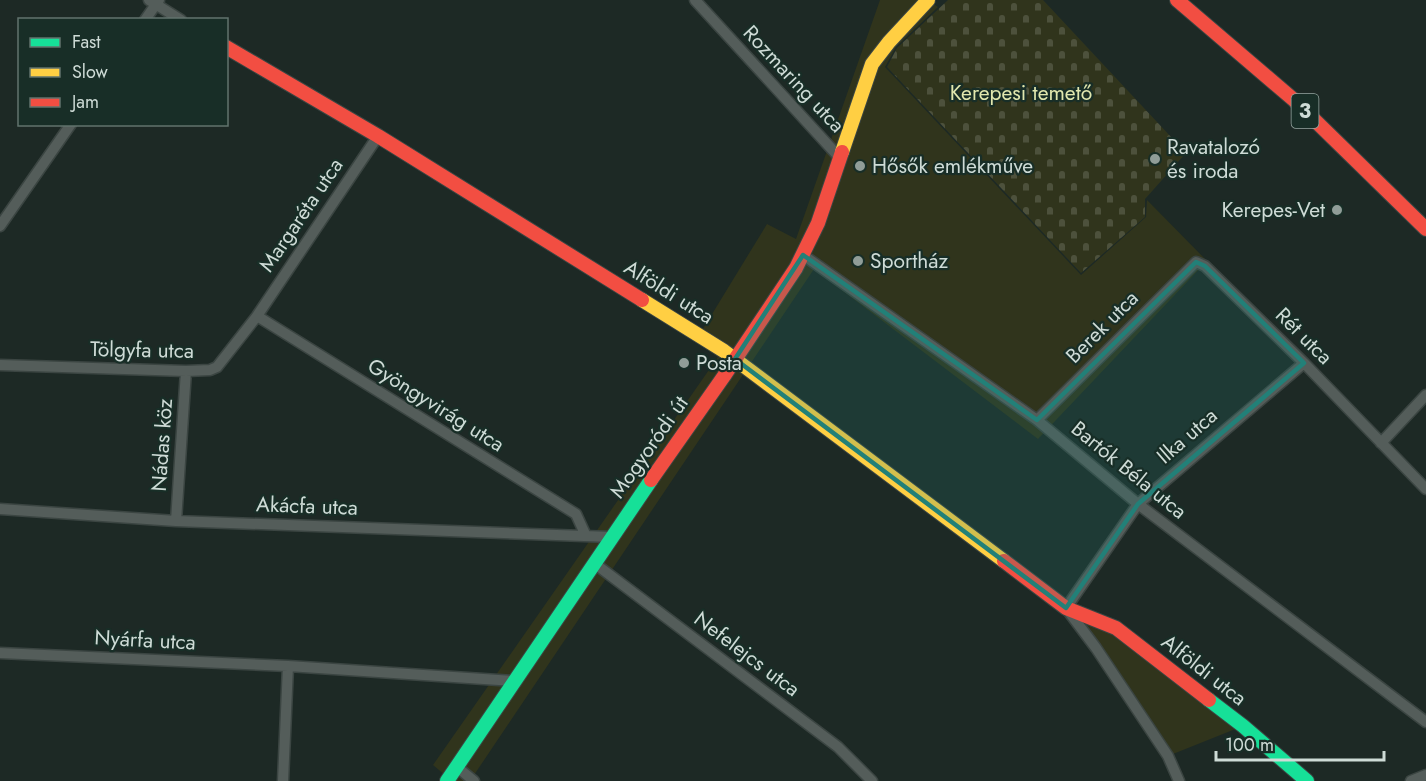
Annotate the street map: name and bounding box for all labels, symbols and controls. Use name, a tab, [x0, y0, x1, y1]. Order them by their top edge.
legend	[18, 18, 228, 126]
street label: Rozmaring utca	[736, 19, 852, 139]
text: Fast	[72, 29, 101, 55]
text: Slow	[72, 59, 109, 85]
park label: Kerepesi temető	[950, 78, 1092, 108]
text: Jam	[70, 89, 99, 115]
road number: 3	[1292, 94, 1318, 128]
place label: Ravatalozó és iroda	[1167, 132, 1260, 186]
place label: Hősők emlékműve	[872, 151, 1033, 181]
street label: Margaréta utca	[252, 152, 350, 278]
marker: Ravatalozó és iroda	[1148, 152, 1162, 166]
marker: Hősők emlékműve	[853, 159, 867, 173]
place label: Kerepes-Vet	[1222, 195, 1325, 225]
marker: Kerepes-Vet	[1330, 203, 1344, 217]
place label: Sportház	[870, 246, 948, 276]
street label: Alföldi utca	[618, 253, 720, 331]
marker: Sportház	[851, 254, 865, 268]
street label: Berek utca	[1059, 284, 1145, 370]
street label: Rét utca	[1269, 301, 1339, 371]
street label: Tölgyfa utca	[90, 334, 194, 366]
place label: Posta	[696, 348, 742, 378]
street label: Gyöngyvirág utca	[362, 351, 510, 459]
marker: Posta	[677, 356, 691, 370]
street label: Mogyoródi út	[603, 390, 695, 504]
street label: Nádas köz	[144, 397, 180, 492]
street label: Ilka utca	[1150, 401, 1224, 471]
street label: Bartók Béla utca	[1065, 414, 1193, 526]
street label: Akácfa utca	[256, 489, 358, 523]
street label: Nefelejcs utca	[688, 604, 806, 704]
street label: Nyárfa utca	[94, 622, 196, 658]
street label: Alföldi utca	[1155, 627, 1253, 713]
scale bar	[1216, 724, 1384, 762]
text: 100 m	[1225, 732, 1274, 758]

